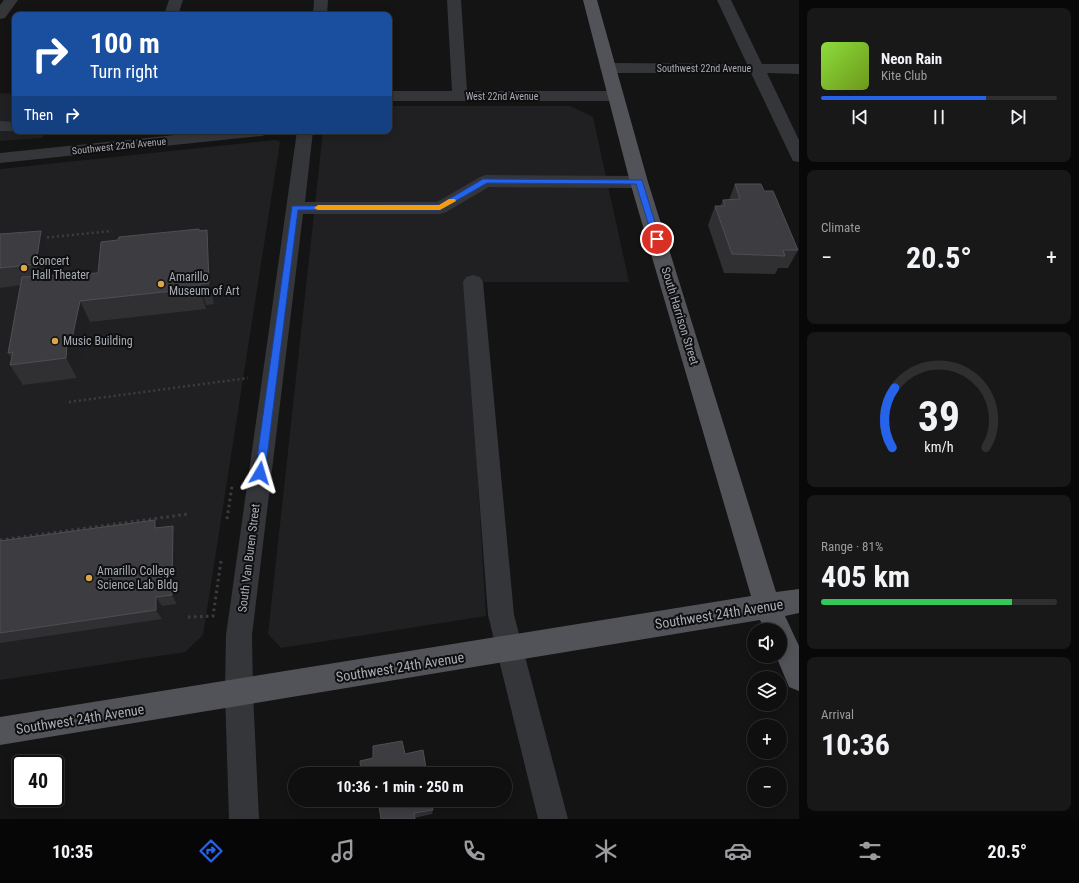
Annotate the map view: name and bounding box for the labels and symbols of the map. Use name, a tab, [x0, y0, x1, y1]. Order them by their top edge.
street label: Southwest 22nd Avenue	[657, 63, 752, 74]
street label: West 22nd Avenue	[466, 91, 539, 102]
street label: Southwest 22nd Avenue	[71, 136, 167, 156]
pin	[640, 222, 674, 256]
place label: Concert Hall Theater	[32, 254, 90, 282]
marker: Concert Hall Theater	[19, 263, 29, 273]
street label: South Harrison Street	[658, 265, 702, 367]
place label: Amarillo Museum of Art	[169, 270, 240, 298]
marker: Amarillo Museum of Art	[156, 279, 166, 289]
place label: Music Building	[63, 334, 133, 348]
marker: Music Building	[50, 336, 60, 346]
position arrow	[239, 452, 281, 494]
street label: South Van Buren Street	[235, 503, 263, 613]
place label: Amarillo College Science Lab Bldg	[97, 564, 178, 592]
marker: Amarillo College Science Lab Bldg	[84, 573, 94, 583]
street label: Southwest 24th Avenue	[654, 596, 785, 632]
street label: Southwest 24th Avenue	[335, 649, 466, 685]
street label: Southwest 24th Avenue	[15, 701, 146, 737]
speed limit sign: 40	[12, 755, 64, 807]

